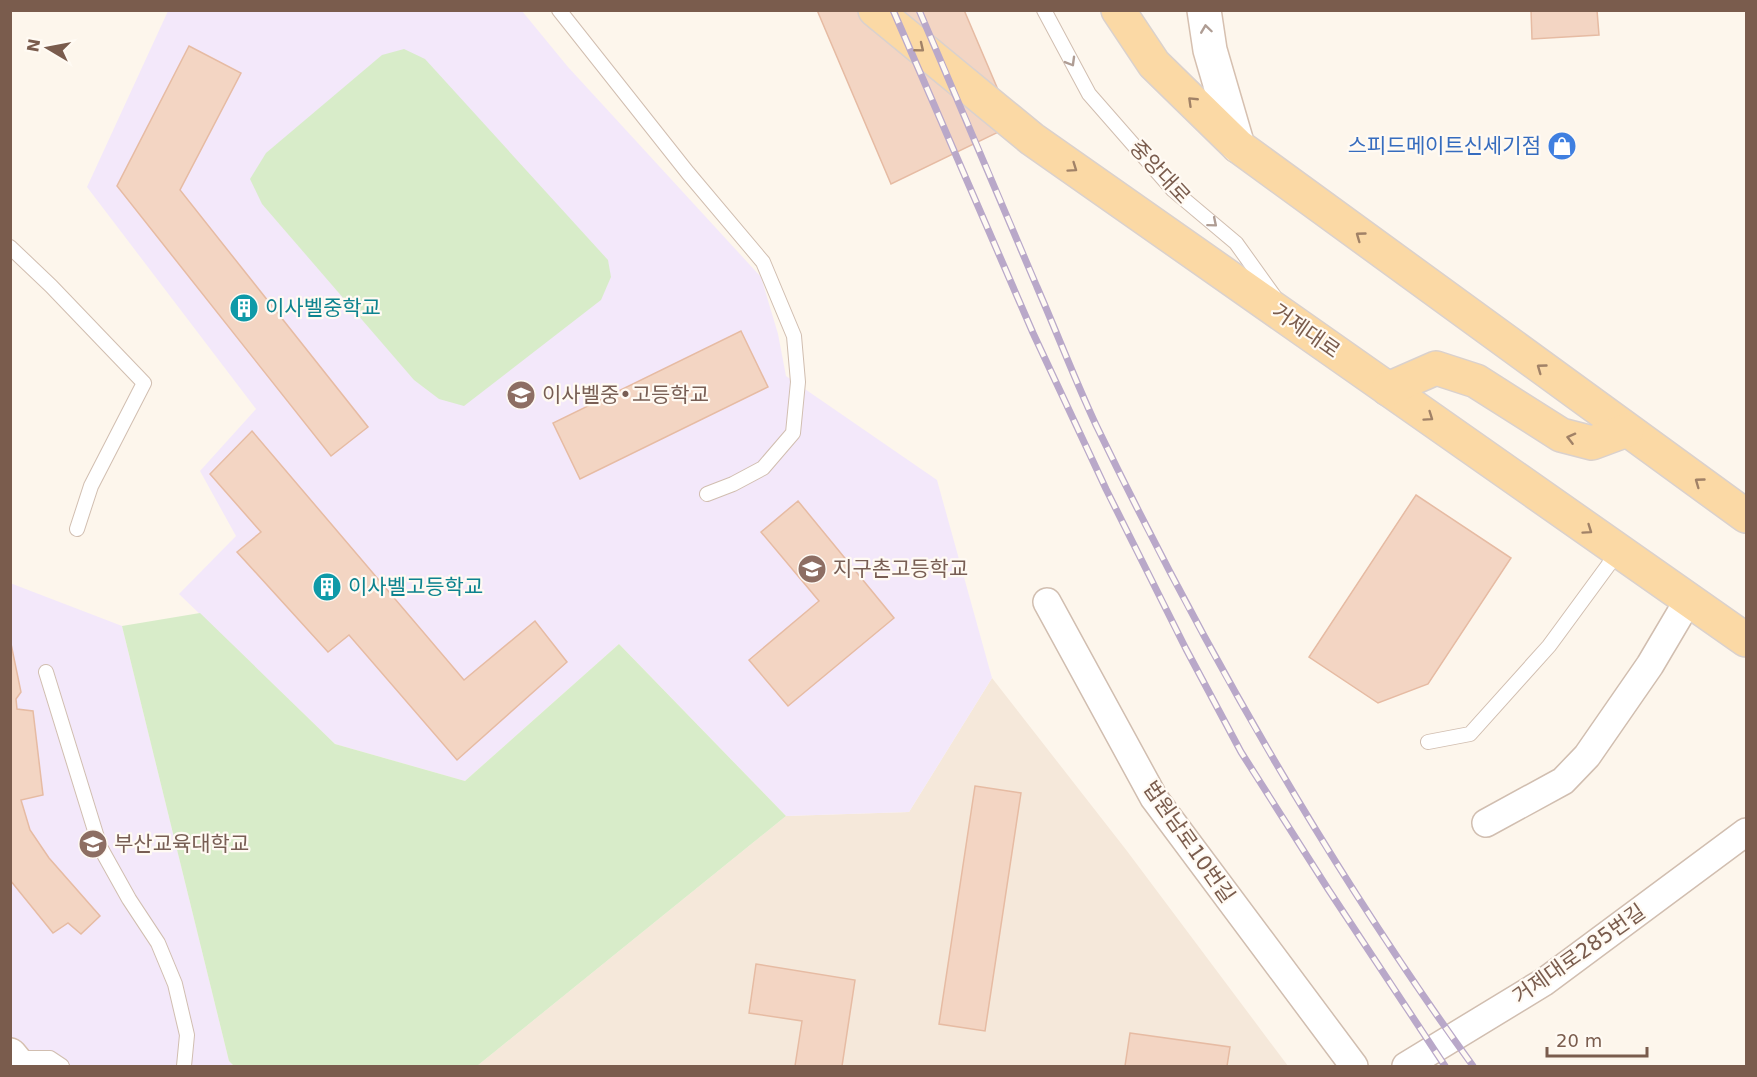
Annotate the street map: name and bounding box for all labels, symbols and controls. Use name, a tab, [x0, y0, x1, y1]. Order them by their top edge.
north arrow	[18, 18, 78, 78]
one-way arrow	[1201, 24, 1213, 34]
text: N	[23, 37, 44, 54]
one-way arrow	[913, 40, 924, 51]
one-way arrow	[1064, 56, 1075, 66]
one-way arrow	[1189, 97, 1199, 108]
shop icon: 스피드메이트신세기점	[1546, 130, 1578, 162]
place label: 스피드메이트신세기점	[1348, 134, 1541, 158]
street label: 중앙대로	[1125, 136, 1195, 208]
one-way arrow	[1066, 161, 1077, 172]
one-way arrow	[1206, 216, 1217, 227]
one-way arrow	[1356, 232, 1367, 243]
building icon: 이사벨중학교	[228, 292, 260, 324]
place label: 이사벨중학교	[265, 296, 381, 320]
street label: 거제대로	[1267, 299, 1345, 363]
one-way arrow	[1536, 364, 1547, 375]
school or university icon: 이사벨중•고등학교	[505, 379, 537, 411]
place label: 이사벨중•고등학교	[542, 383, 709, 407]
one-way arrow	[1422, 410, 1433, 421]
one-way arrow	[1566, 432, 1576, 445]
one-way arrow	[1694, 478, 1705, 489]
one-way arrow	[1581, 523, 1592, 534]
school or university icon: 지구촌고등학교	[796, 553, 828, 585]
place label: 지구촌고등학교	[833, 557, 968, 581]
building icon: 이사벨고등학교	[311, 571, 343, 603]
place label: 이사벨고등학교	[348, 575, 483, 599]
street label: 법원남로10번길	[1138, 777, 1240, 907]
school or university icon: 부산교육대학교	[77, 828, 109, 860]
place label: 부산교육대학교	[114, 832, 249, 856]
street label: 거제대로285번길	[1508, 899, 1650, 1009]
scale bar	[1547, 1020, 1648, 1058]
text: 20 m	[1556, 1030, 1602, 1051]

